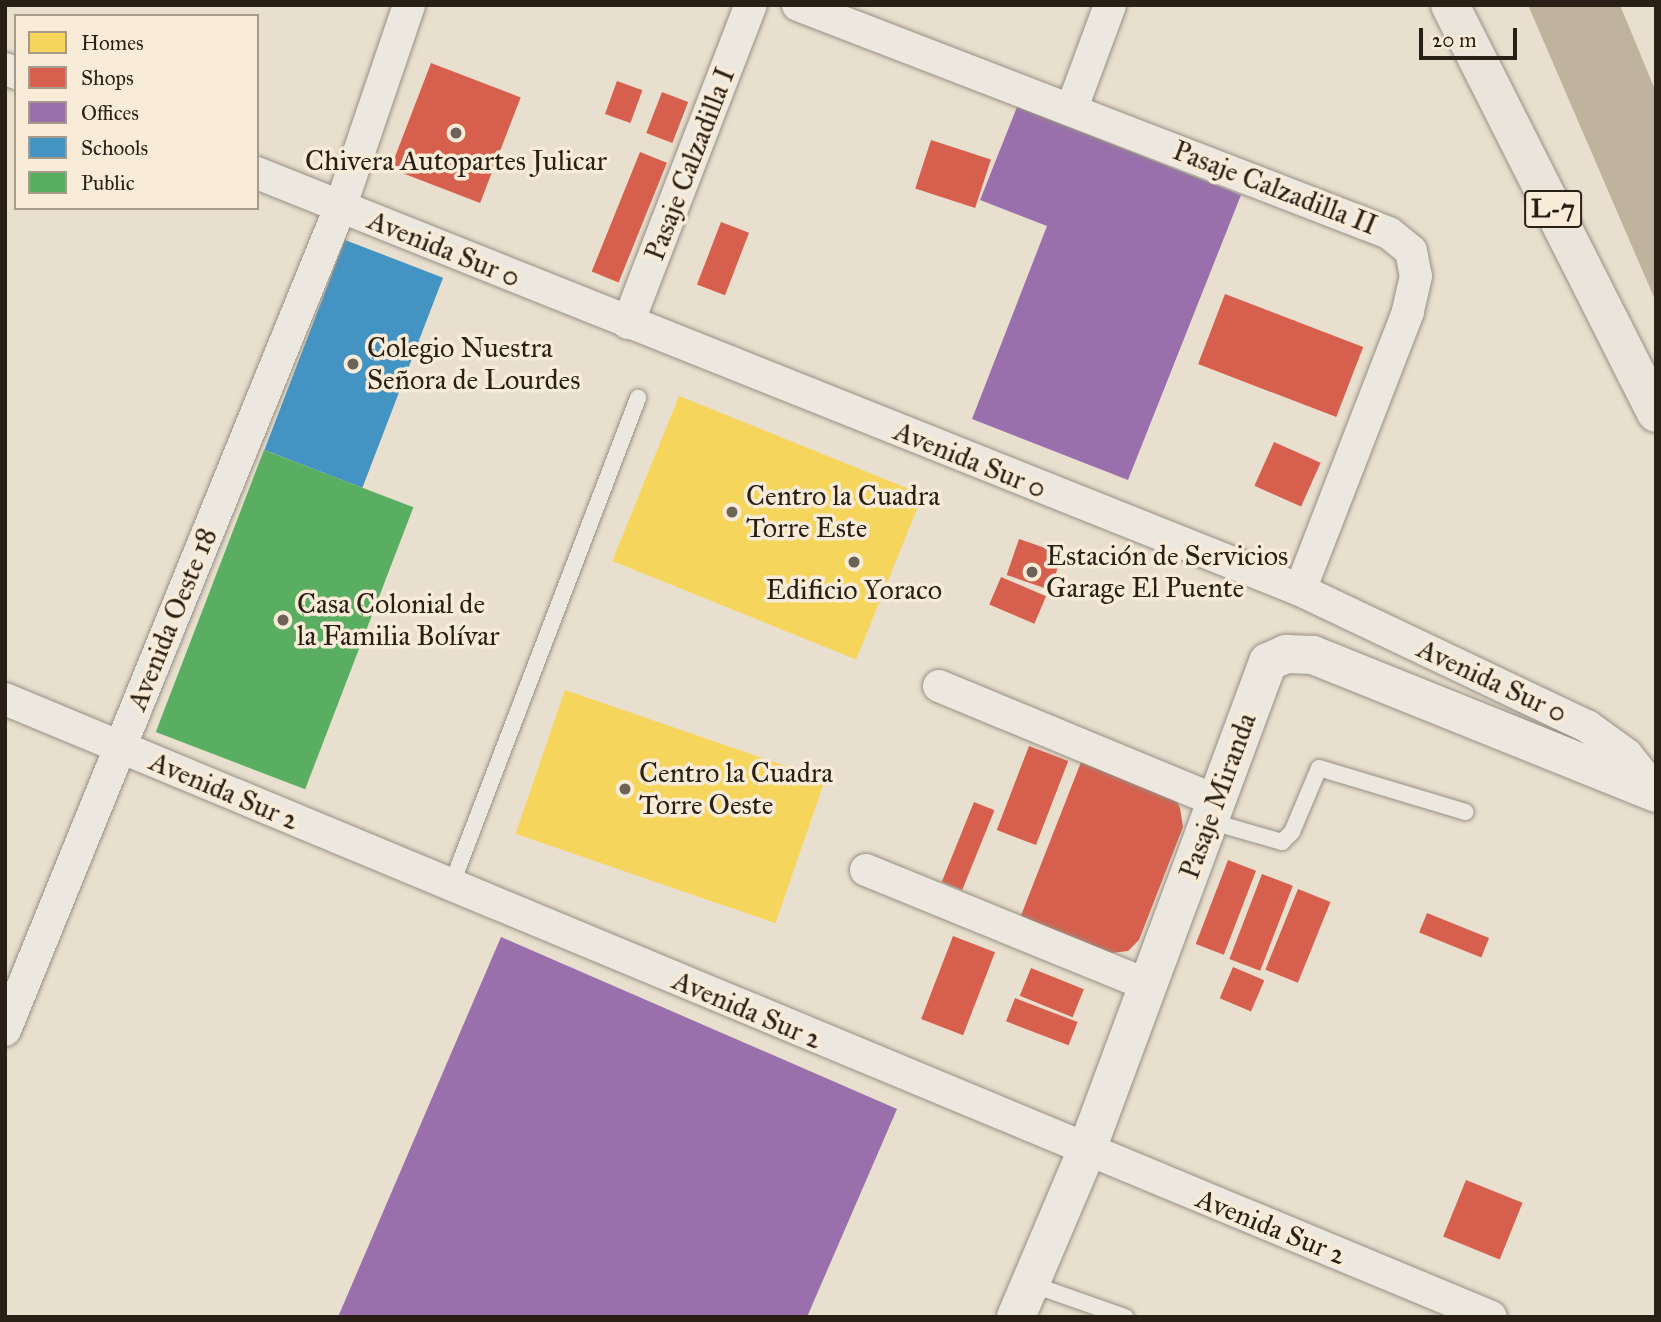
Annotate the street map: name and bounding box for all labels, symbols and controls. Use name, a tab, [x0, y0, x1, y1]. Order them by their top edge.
legend	[14, 14, 259, 210]
scale bar	[1423, 14, 1521, 58]
text: 20 m	[1432, 27, 1477, 53]
text: Homes	[81, 30, 144, 56]
street label: Pasaje Calzadilla I	[638, 63, 742, 265]
text: Shops	[81, 65, 134, 91]
text: Offices	[81, 100, 139, 126]
marker: Chivera Autopartes Julicar	[448, 125, 464, 141]
street label: Pasaje Calzadilla II	[1168, 134, 1382, 242]
text: Schools	[81, 135, 148, 161]
place label: Chivera Autopartes Julicar	[305, 144, 607, 178]
text: Public	[81, 170, 135, 196]
road number: L-7	[1523, 186, 1583, 232]
street label: Avenida Sur 0	[363, 203, 525, 295]
place label: Colegio Nuestra Señora de Lourdes	[367, 331, 580, 397]
marker: Colegio Nuestra Señora de Lourdes	[345, 356, 361, 372]
street label: Avenida Sur 0	[889, 414, 1051, 506]
place label: Centro la Cuadra Torre Este	[746, 479, 940, 545]
marker: Centro la Cuadra Torre Este	[724, 504, 740, 520]
street label: Avenida Oeste 18	[120, 523, 224, 715]
place label: Estación de Servicios Garage El Puente	[1046, 539, 1288, 605]
marker: Edificio Yoraco	[846, 554, 862, 570]
marker: Estación de Servicios Garage El Puente	[1024, 564, 1040, 580]
place label: Edificio Yoraco	[766, 573, 942, 607]
place label: Casa Colonial de la Familia Bolívar	[297, 587, 500, 653]
marker: Casa Colonial de la Familia Bolívar	[275, 612, 291, 628]
street label: Avenida Sur 0	[1412, 632, 1572, 730]
street label: Pasaje Miranda	[1172, 709, 1264, 883]
street label: Avenida Sur 2	[144, 745, 304, 837]
place label: Centro la Cuadra Torre Oeste	[639, 756, 833, 822]
marker: Centro la Cuadra Torre Oeste	[617, 781, 633, 797]
street label: Avenida Sur 2	[667, 964, 827, 1056]
street label: Avenida Sur 2	[1191, 1182, 1351, 1272]

